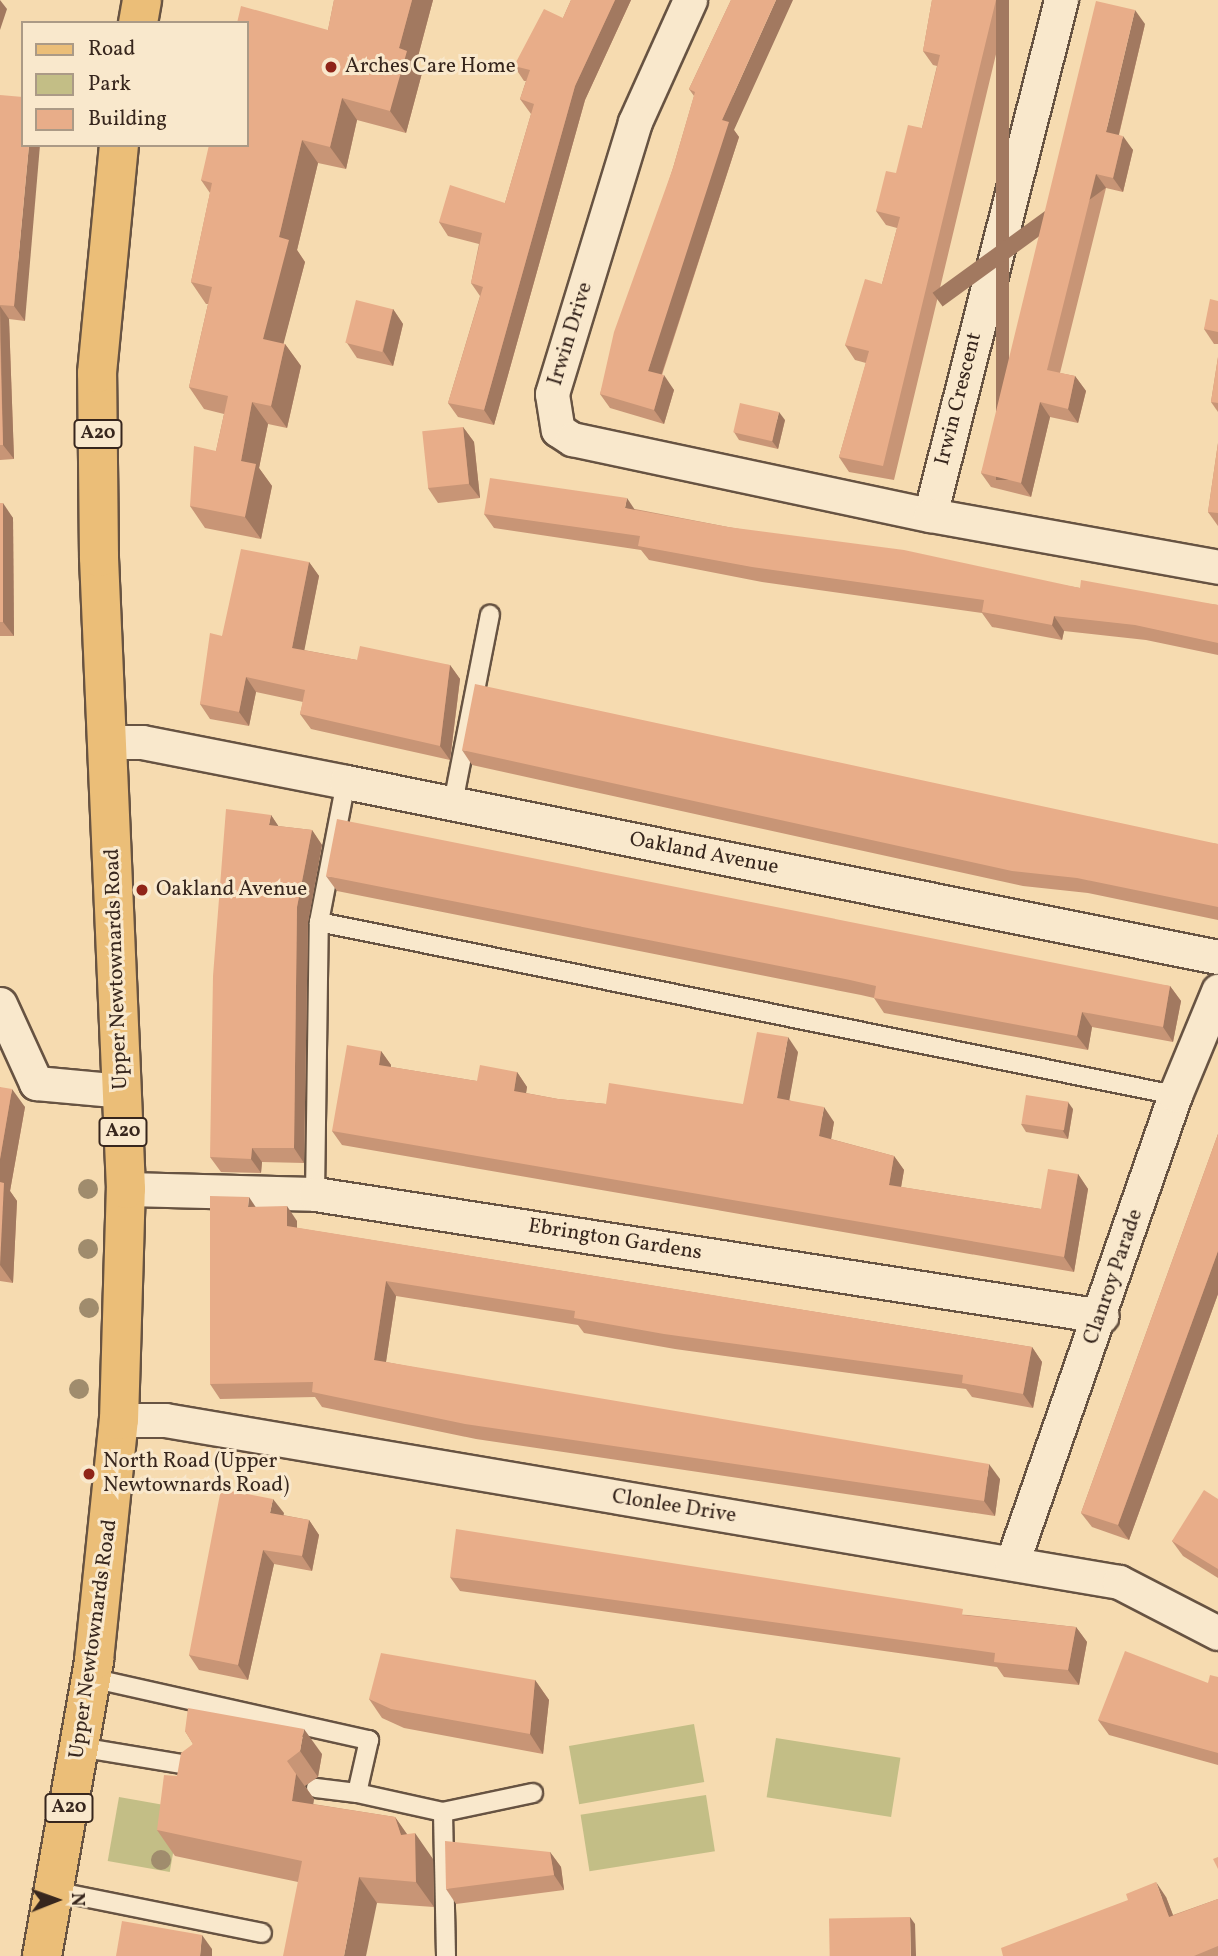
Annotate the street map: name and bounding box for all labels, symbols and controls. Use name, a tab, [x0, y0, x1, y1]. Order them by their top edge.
legend	[21, 21, 248, 147]
text: Road	[88, 35, 135, 64]
place label: Arches Care Home	[345, 54, 516, 80]
marker: Arches Care Home	[323, 59, 339, 75]
text: Park	[88, 70, 131, 99]
text: Building	[88, 105, 167, 134]
street label: Irwin Drive	[543, 279, 599, 389]
street label: Irwin Crescent	[930, 330, 988, 468]
road number: A20	[72, 418, 124, 449]
street label: Oakland Avenue	[627, 827, 781, 881]
street label: Upper Newtownards Road	[100, 848, 134, 1090]
place label: Oakland Avenue	[156, 877, 307, 903]
marker: Oakland Avenue	[134, 882, 150, 898]
road number: A20	[97, 1116, 149, 1148]
street label: Clanroy Parade	[1079, 1206, 1149, 1348]
street label: Ebrington Gardens	[526, 1214, 704, 1266]
place label: North Road (Upper Newtownards Road)	[103, 1449, 289, 1499]
marker: North Road (Upper Newtownards Road)	[81, 1466, 97, 1482]
street label: Clonlee Drive	[610, 1485, 738, 1529]
street label: Upper Newtownards Road	[65, 1518, 123, 1760]
road number: A20	[43, 1792, 95, 1824]
north arrow	[21, 1865, 91, 1935]
text: N	[64, 1893, 90, 1907]

